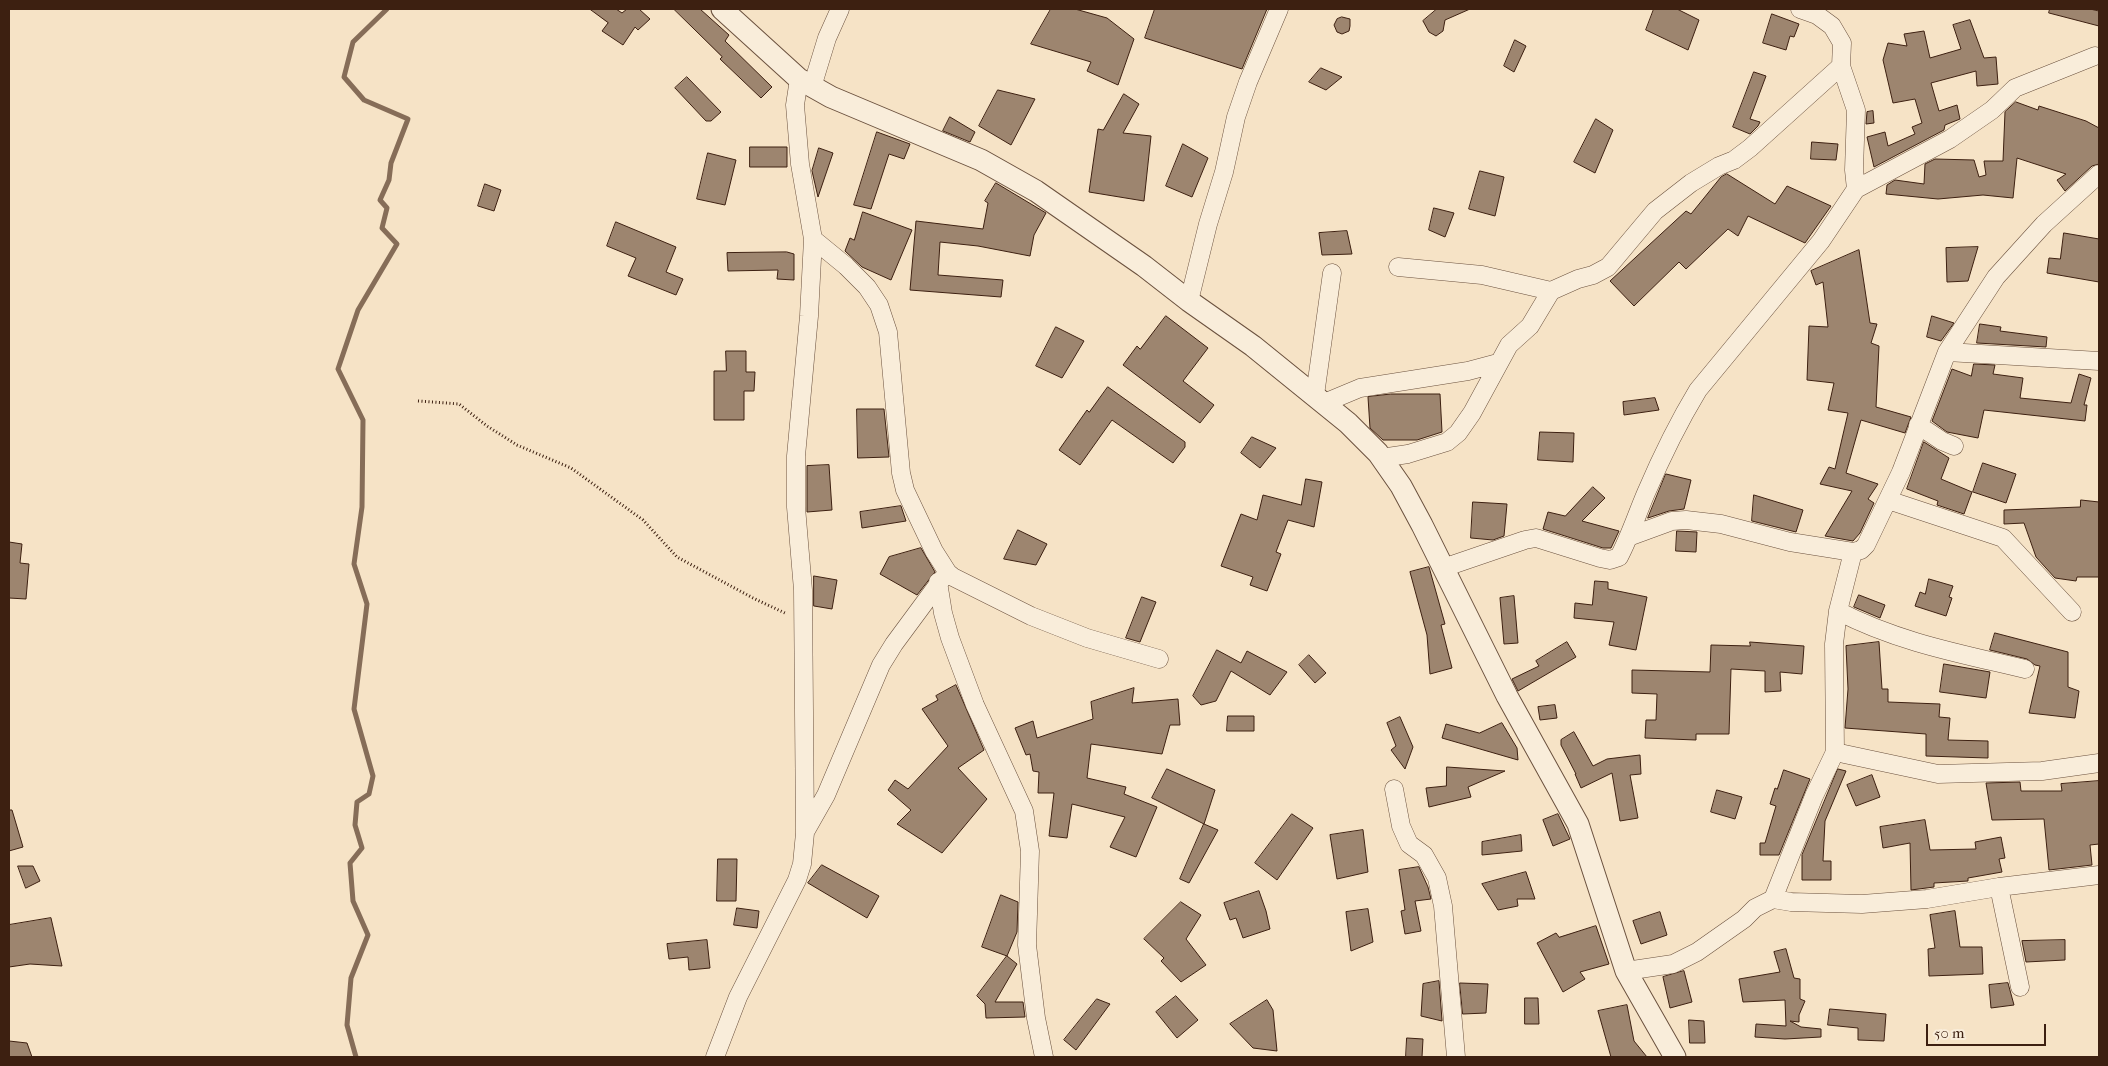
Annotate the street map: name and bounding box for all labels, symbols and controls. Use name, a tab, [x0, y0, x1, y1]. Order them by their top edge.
scale bar	[1928, 1014, 2048, 1046]
text: 50 m	[1934, 1024, 1964, 1042]

